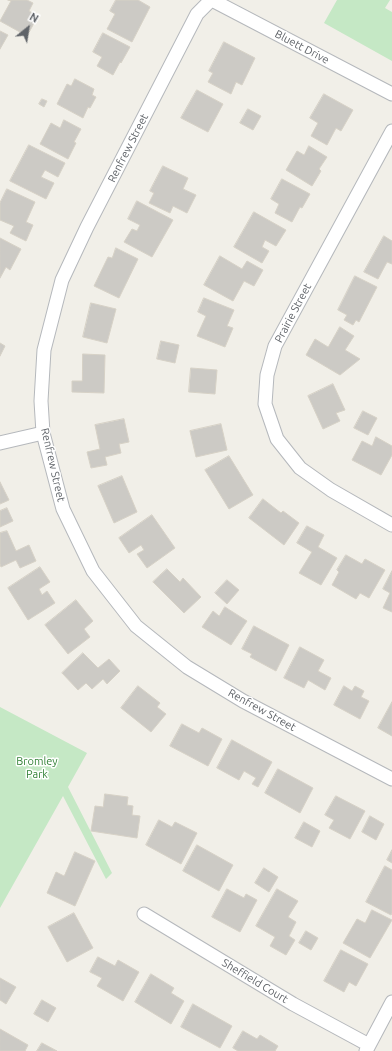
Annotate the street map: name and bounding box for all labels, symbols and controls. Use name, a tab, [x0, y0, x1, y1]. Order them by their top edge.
north arrow	[8, 8, 48, 48]
text: N	[27, 10, 41, 25]
street label: Bluett Drive	[273, 27, 331, 67]
street label: Renfrew Street	[105, 111, 151, 185]
street label: Prairie Street	[272, 281, 314, 345]
street label: Renfrew Street	[38, 427, 68, 503]
street label: Renfrew Street	[226, 686, 298, 734]
park label: Bromley Park	[16, 754, 58, 780]
street label: Sheffield Court	[219, 956, 291, 1006]

